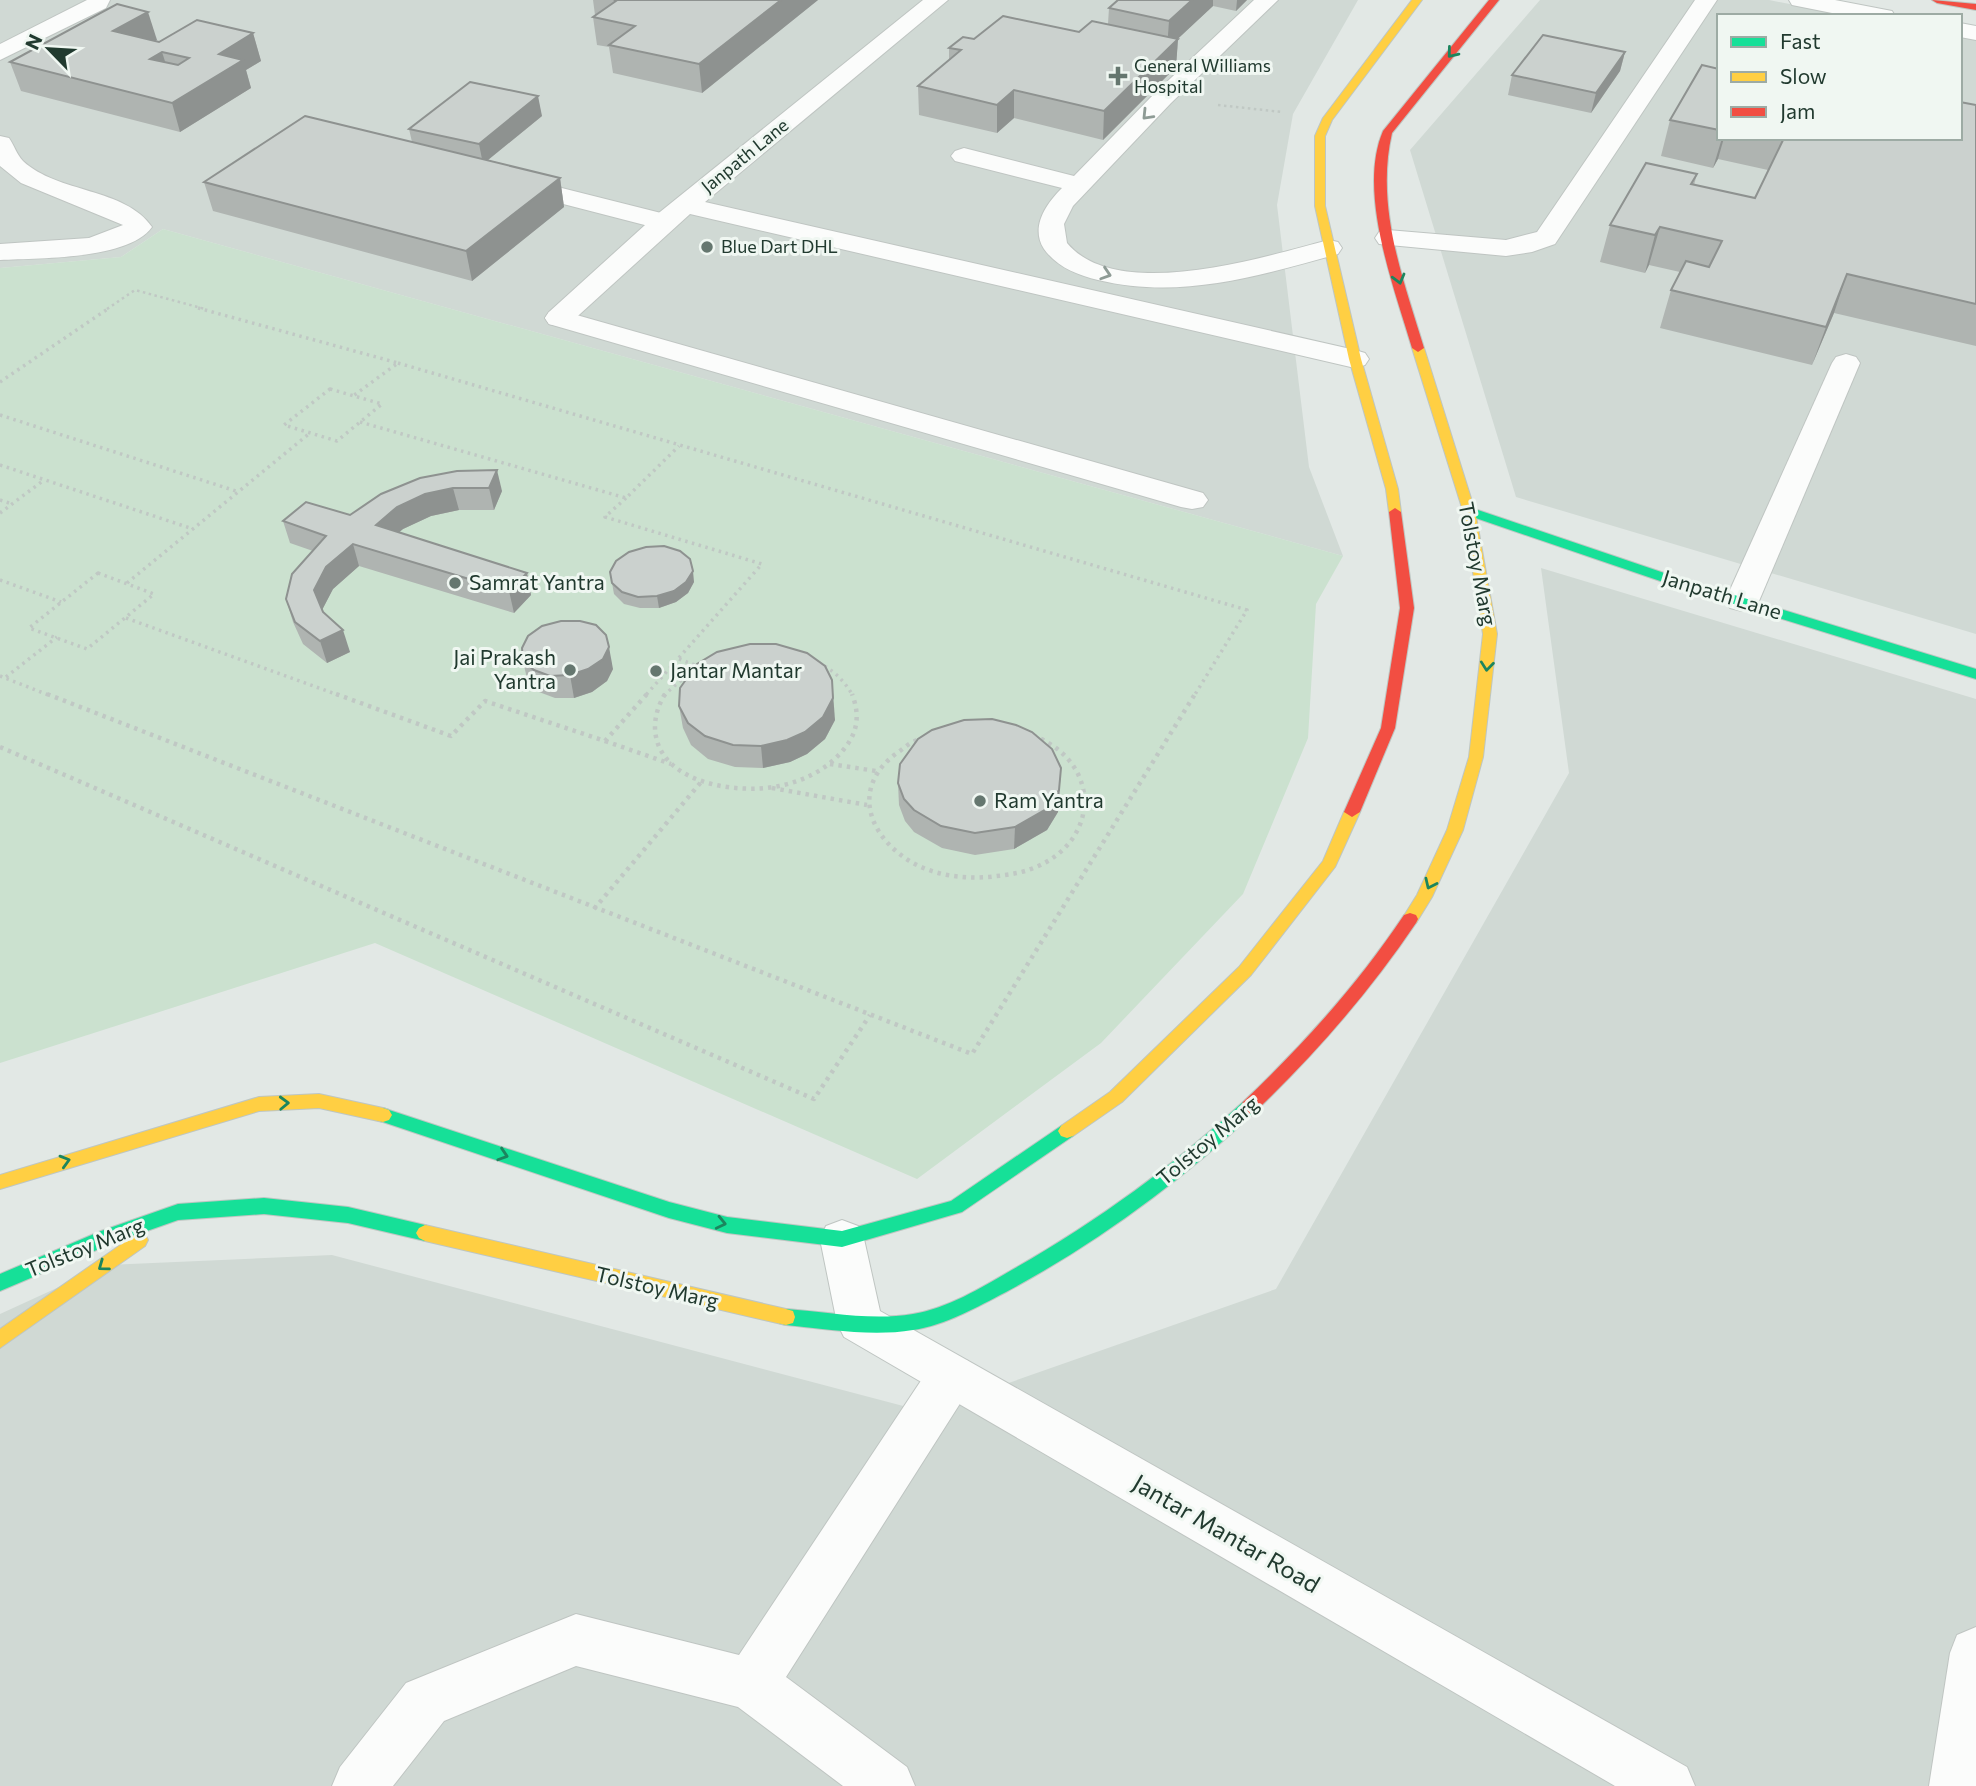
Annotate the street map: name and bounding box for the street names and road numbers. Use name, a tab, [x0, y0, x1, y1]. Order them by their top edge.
street label: Janpath Lane	[696, 113, 792, 197]
street label: Tolstoy Marg	[1454, 500, 1503, 628]
street label: Janpath Lane	[1660, 564, 1785, 624]
street label: Tolstoy Marg	[1151, 1090, 1263, 1190]
street label: Tolstoy Marg	[22, 1212, 147, 1282]
street label: Tolstoy Marg	[593, 1260, 721, 1313]
street label: Jantar Mantar Road	[1128, 1467, 1326, 1598]

